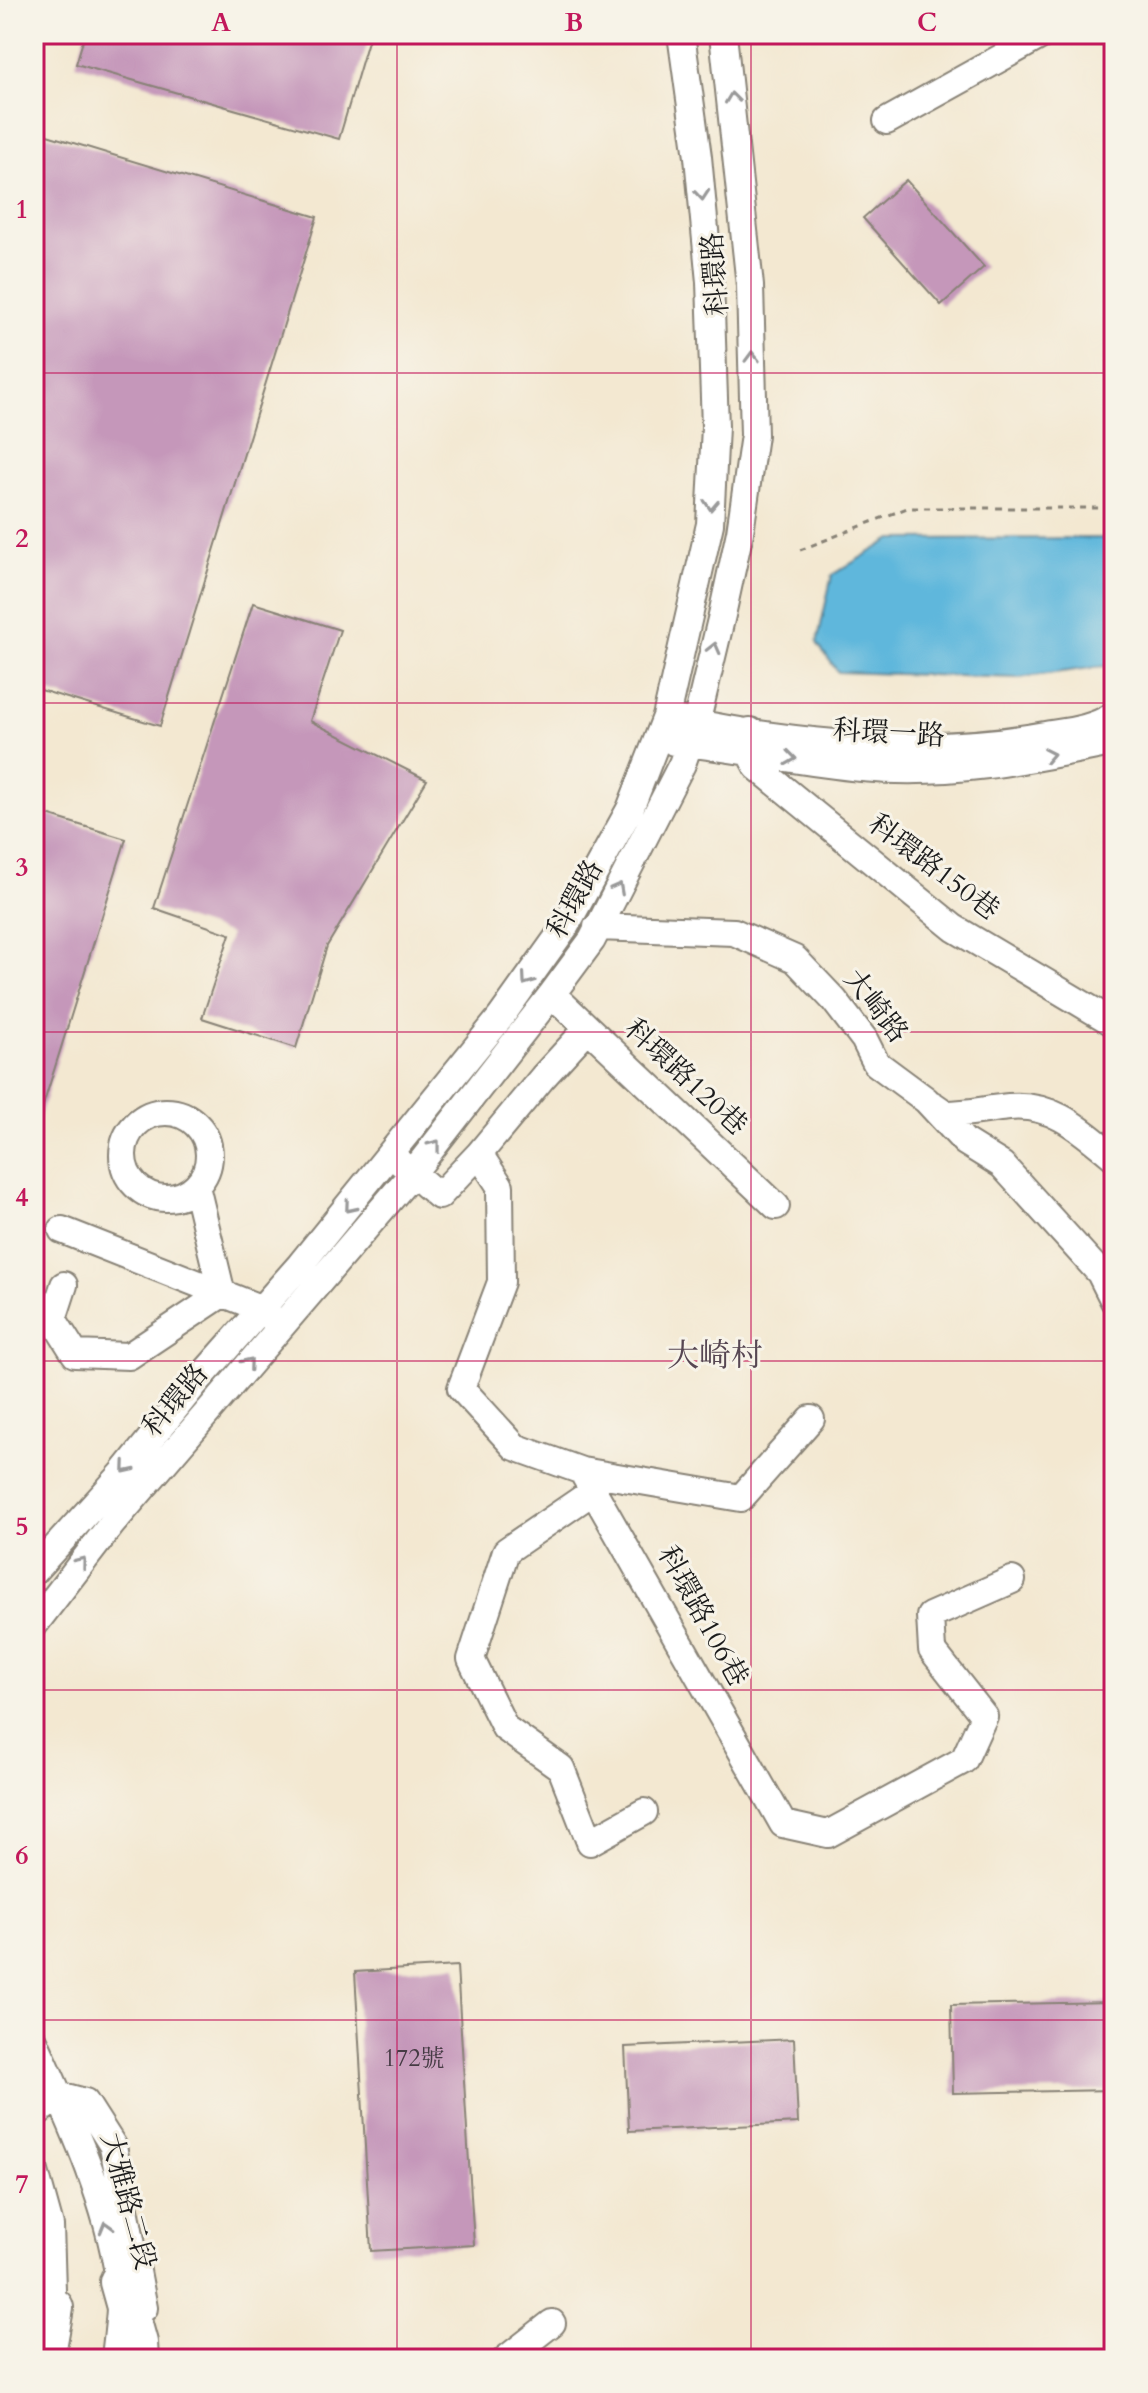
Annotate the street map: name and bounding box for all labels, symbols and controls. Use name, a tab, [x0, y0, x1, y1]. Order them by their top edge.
text: A	[211, 5, 231, 40]
text: B	[565, 5, 583, 40]
text: C	[917, 5, 937, 40]
one-way arrow	[723, 91, 740, 104]
one-way arrow	[693, 188, 710, 201]
text: 1	[15, 192, 29, 227]
street label: 科環路	[693, 231, 737, 317]
one-way arrow	[743, 350, 760, 363]
one-way arrow	[702, 499, 719, 512]
text: 2	[15, 521, 29, 556]
one-way arrow	[705, 641, 722, 655]
street label: 科環一路	[832, 711, 946, 755]
one-way arrow	[1043, 748, 1056, 765]
one-way arrow	[784, 749, 798, 766]
street label: 科環路150巷	[861, 805, 1007, 929]
text: 3	[15, 850, 29, 885]
street label: 科環路	[538, 853, 612, 945]
one-way arrow	[609, 882, 624, 896]
street label: 大崎路	[835, 961, 917, 1051]
one-way arrow	[522, 971, 537, 985]
street label: 科環路120巷	[616, 1010, 756, 1144]
one-way arrow	[426, 1139, 440, 1154]
text: 4	[15, 1180, 29, 1215]
one-way arrow	[345, 1197, 360, 1212]
district label: 大崎村	[667, 1334, 763, 1378]
street label: 科環路	[133, 1356, 217, 1444]
one-way arrow	[238, 1358, 253, 1373]
one-way arrow	[122, 1459, 137, 1474]
text: 5	[15, 1509, 29, 1544]
street label: 科環路106巷	[649, 1539, 757, 1693]
one-way arrow	[71, 1557, 86, 1571]
text: 6	[15, 1838, 29, 1873]
house number: 172號	[384, 2042, 444, 2075]
street label: 大雅路二段	[92, 2128, 164, 2274]
text: 7	[15, 2167, 29, 2202]
one-way arrow	[99, 2220, 115, 2234]

